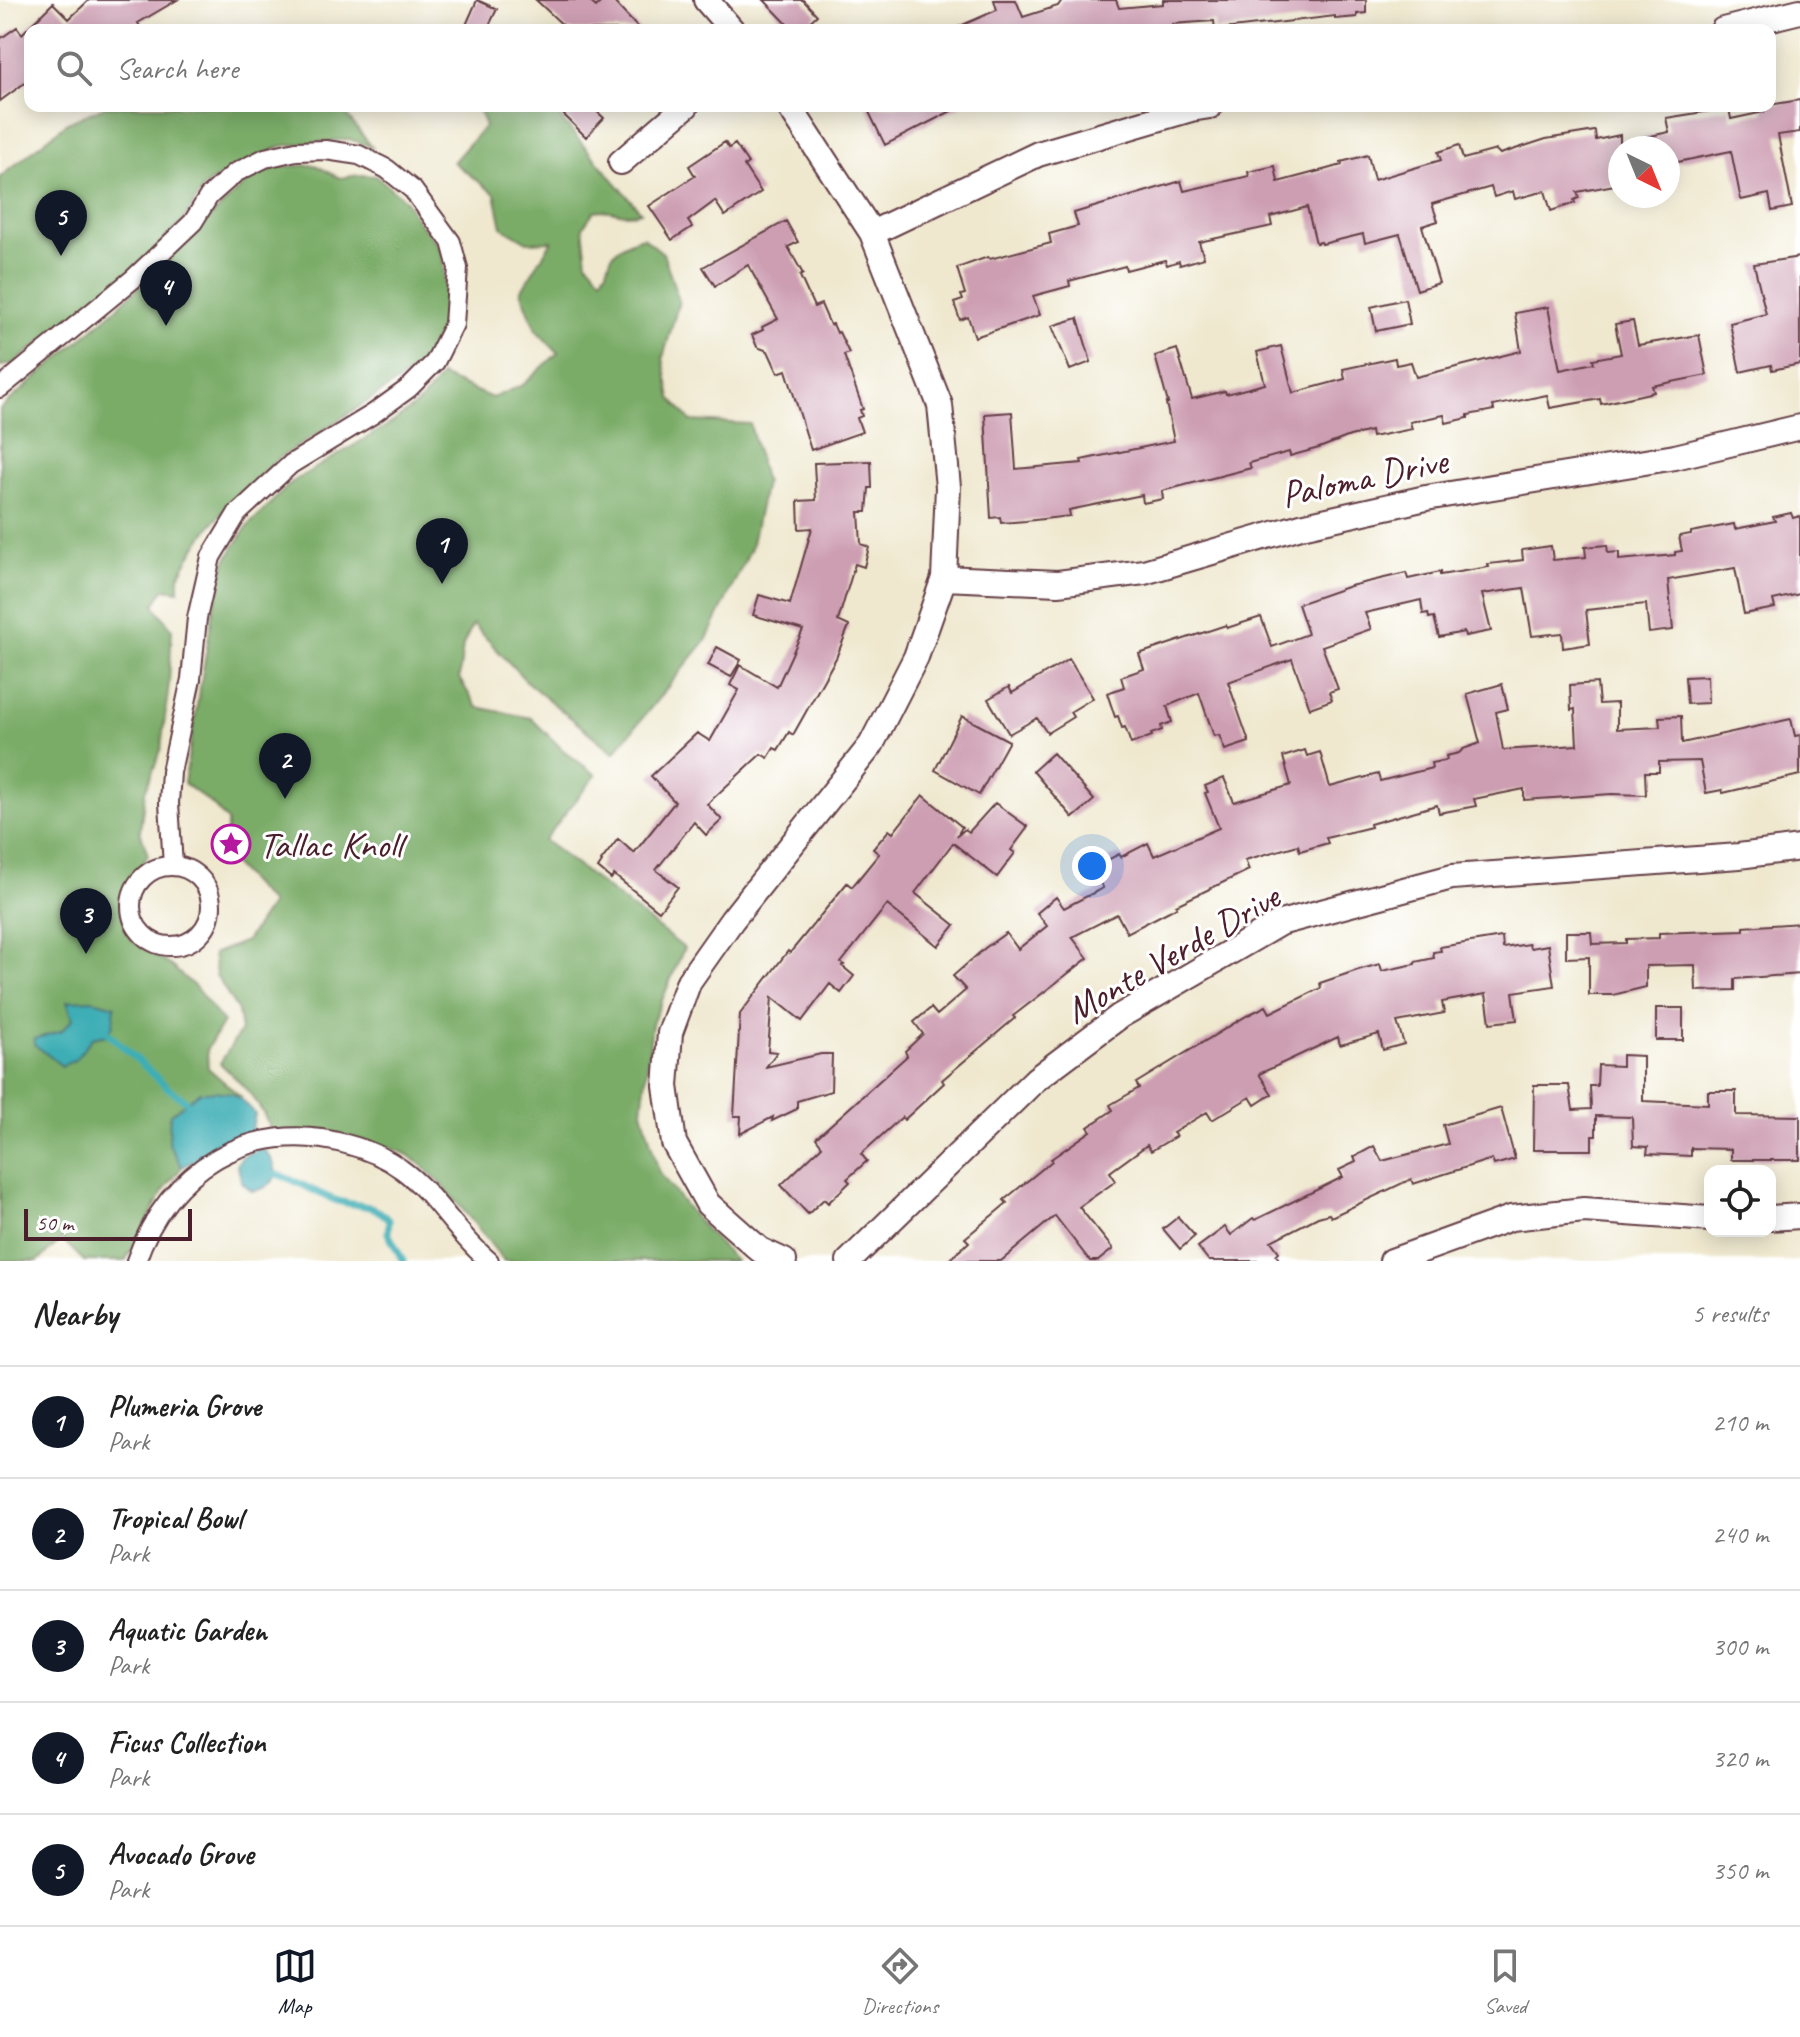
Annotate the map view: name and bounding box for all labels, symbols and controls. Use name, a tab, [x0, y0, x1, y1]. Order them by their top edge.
search box	[24, 24, 1776, 112]
icon: search	[52, 46, 96, 90]
text: Search here	[116, 49, 238, 87]
north arrow	[1608, 136, 1680, 208]
pin: 5	[35, 190, 87, 256]
pin: 4	[140, 260, 192, 326]
street label: Paloma Drive	[1277, 436, 1454, 518]
pin: 1	[416, 518, 468, 584]
pin: 2	[259, 733, 311, 799]
place label: Tallac Knoll	[259, 821, 408, 868]
place icon: Tallac Knoll	[210, 823, 252, 865]
your location	[1072, 846, 1112, 886]
street label: Monte Verde Drive	[1057, 872, 1290, 1034]
pin: 3	[60, 888, 112, 954]
map controls	[1704, 1165, 1776, 1237]
button: locate	[1704, 1165, 1776, 1237]
scale bar	[24, 1205, 192, 1241]
text: 50 m	[36, 1209, 73, 1237]
text: Nearby	[32, 1292, 118, 1335]
text: 5 results	[1692, 1297, 1768, 1330]
text: Plumeria Grove	[108, 1387, 261, 1425]
text: 1	[52, 1406, 64, 1439]
text: 210 m	[1712, 1406, 1768, 1439]
text: Park	[108, 1425, 149, 1458]
text: Tropical Bowl	[108, 1499, 242, 1537]
text: 2	[52, 1518, 64, 1551]
text: 240 m	[1712, 1518, 1768, 1551]
text: Park	[108, 1537, 149, 1570]
text: Aquatic Garden	[108, 1611, 267, 1649]
text: 3	[52, 1630, 64, 1663]
text: 300 m	[1712, 1630, 1768, 1663]
text: Park	[108, 1649, 149, 1682]
text: Ficus Collection	[108, 1723, 265, 1761]
text: 4	[52, 1742, 64, 1775]
text: 320 m	[1712, 1742, 1768, 1775]
text: Park	[108, 1761, 149, 1794]
text: Avocado Grove	[108, 1835, 254, 1873]
text: 5	[52, 1854, 64, 1887]
text: 350 m	[1712, 1854, 1768, 1887]
text: Park	[108, 1873, 149, 1906]
tab: Map	[273, 1944, 317, 2020]
tab: Directions	[862, 1944, 938, 2020]
tab: Saved	[1483, 1944, 1527, 2020]

